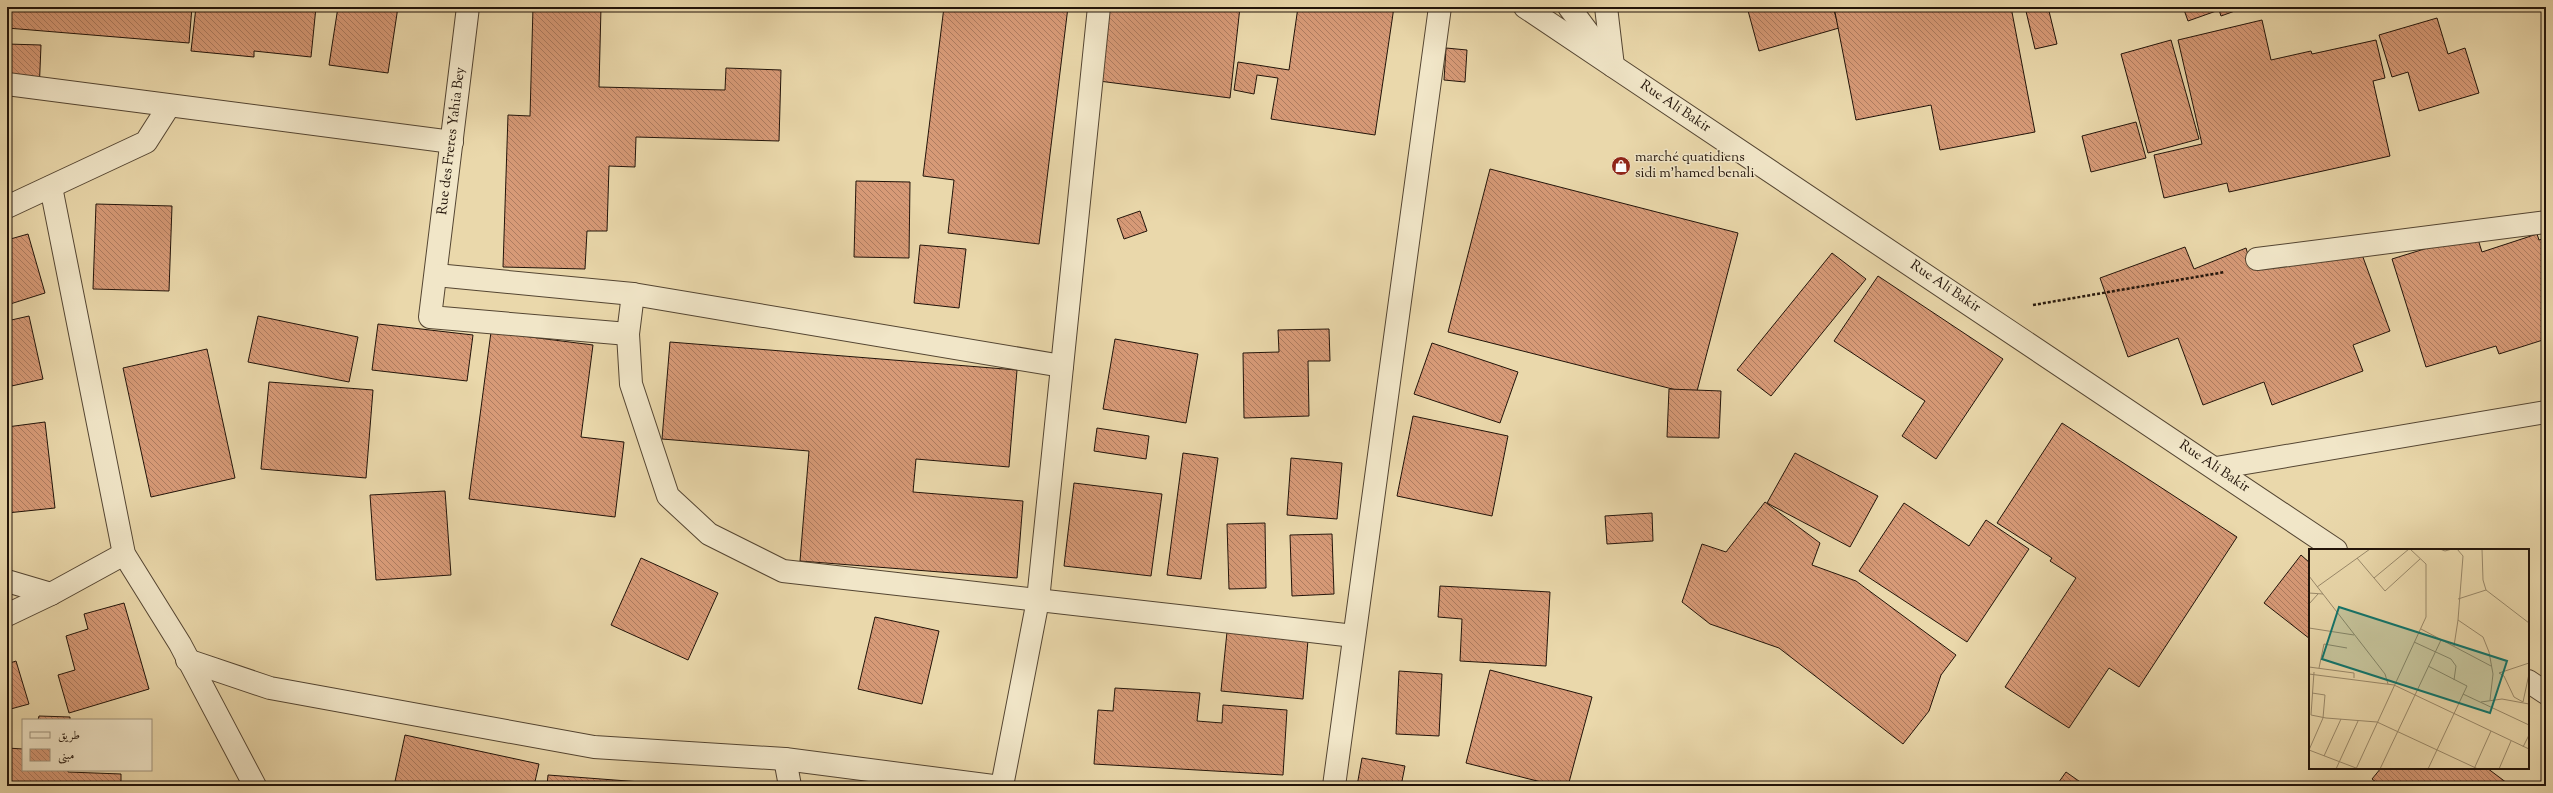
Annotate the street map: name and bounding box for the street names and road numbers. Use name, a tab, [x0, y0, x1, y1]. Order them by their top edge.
street label: Rue des Freres Yahia Bey	[433, 66, 471, 216]
street label: Rue Ali Bakir	[1636, 76, 1715, 138]
street label: Rue Ali Bakir	[1906, 256, 1985, 318]
street label: Rue Ali Bakir	[2175, 436, 2254, 498]

